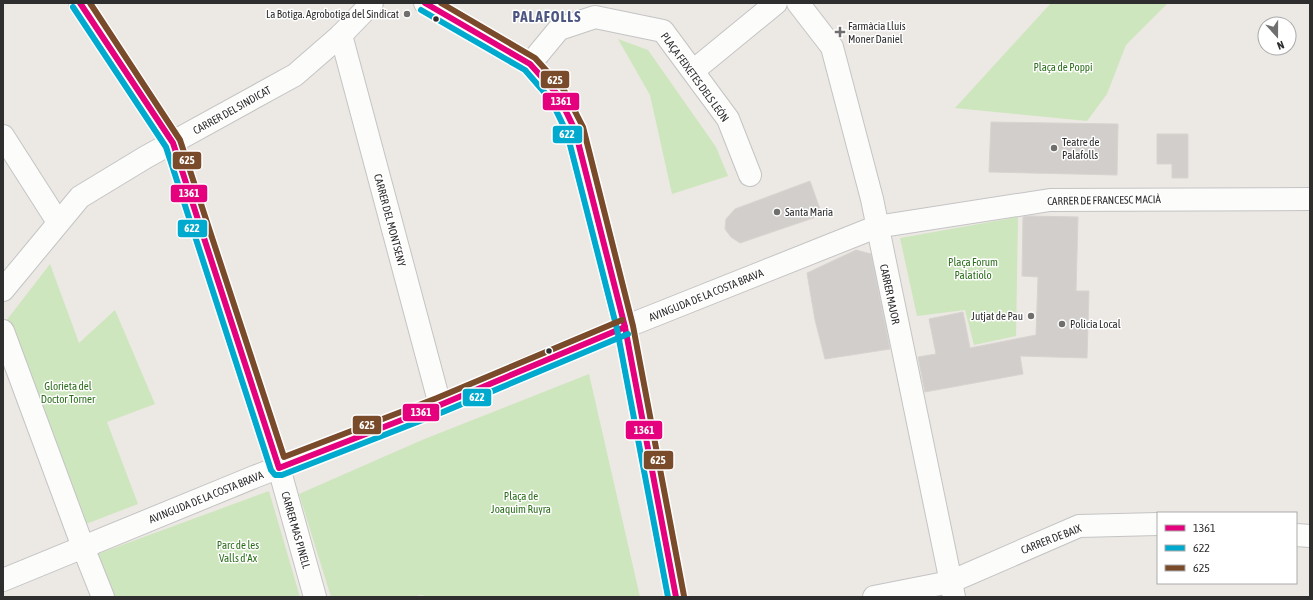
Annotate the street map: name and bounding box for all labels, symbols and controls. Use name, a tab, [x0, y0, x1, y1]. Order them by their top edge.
place label: La Botiga. Agrobotiga del Sindicat	[266, 8, 399, 20]
district label: PALAFOLLS	[513, 8, 581, 25]
marker: La Botiga. Agrobotiga del Sindicat	[402, 9, 412, 19]
unlabelled marker	[431, 14, 441, 24]
north arrow	[1257, 16, 1297, 56]
place label: Farmàcia Lluís Moner Daniel	[848, 20, 906, 45]
marker: Farmàcia Lluís Moner Daniel	[835, 27, 845, 37]
street label: PLAÇA FEIXETES DELS LEÓN	[659, 30, 731, 124]
text: N	[1275, 39, 1286, 52]
park label: Plaça de Poppi	[1033, 61, 1093, 73]
line badge: 625	[540, 70, 570, 89]
text: 625	[547, 74, 563, 86]
street label: CARRER DEL SINDICAT	[191, 84, 273, 136]
line badge: 1361	[542, 92, 580, 111]
text: 1361	[551, 95, 571, 107]
line badge: 622	[552, 125, 583, 144]
text: 622	[559, 128, 575, 140]
place label: Teatre de Palafolls	[1062, 136, 1099, 161]
marker: Teatre de Palafolls	[1049, 143, 1059, 153]
line badge: 625	[172, 151, 202, 170]
text: 625	[179, 154, 195, 166]
street label: CARRER DEL MONTSENY	[372, 172, 408, 268]
line badge: 1361	[170, 184, 208, 203]
text: 1361	[179, 187, 199, 199]
street label: CARRER DE FRANCESC MACIÀ	[1047, 193, 1162, 207]
place label: Santa Maria	[785, 206, 833, 218]
marker: Santa Maria	[772, 207, 782, 217]
line badge: 622	[177, 219, 208, 238]
text: 622	[184, 222, 200, 234]
park label: Plaça Forum Palatiolo	[948, 256, 998, 281]
street label: CARRER MAJOR	[878, 263, 902, 326]
street label: AVINGUDA DE LA COSTA BRAVA	[647, 266, 765, 323]
place label: Jutjat de Pau	[971, 310, 1023, 322]
marker: Jutjat de Pau	[1026, 311, 1036, 321]
place label: Policia Local	[1070, 318, 1121, 330]
marker: Policia Local	[1057, 319, 1067, 329]
unlabelled marker	[544, 346, 554, 356]
park label: Glorieta del Doctor Torner	[41, 380, 96, 405]
line badge: 622	[462, 388, 492, 407]
text: 622	[469, 391, 485, 403]
line badge: 1361	[402, 403, 440, 422]
text: 1361	[411, 406, 431, 418]
line badge: 625	[352, 415, 382, 435]
text: 625	[359, 419, 375, 431]
line badge: 1361	[625, 420, 663, 440]
text: 1361	[634, 424, 654, 436]
line badge: 625	[643, 450, 674, 470]
text: 625	[650, 454, 666, 466]
street label: AVINGUDA DE LA COSTA BRAVA	[147, 468, 265, 525]
street label: CARRER MAS PINELL	[279, 490, 313, 571]
park label: Plaça de Joaquim Ruyra	[491, 490, 551, 515]
legend	[1157, 512, 1297, 584]
text: 1361	[1193, 521, 1216, 535]
street label: CARRER DE BAIX	[1019, 522, 1083, 556]
park label: Parc de les Valls d'Ax	[217, 539, 259, 564]
text: 622	[1193, 541, 1210, 555]
text: 625	[1193, 561, 1210, 575]

